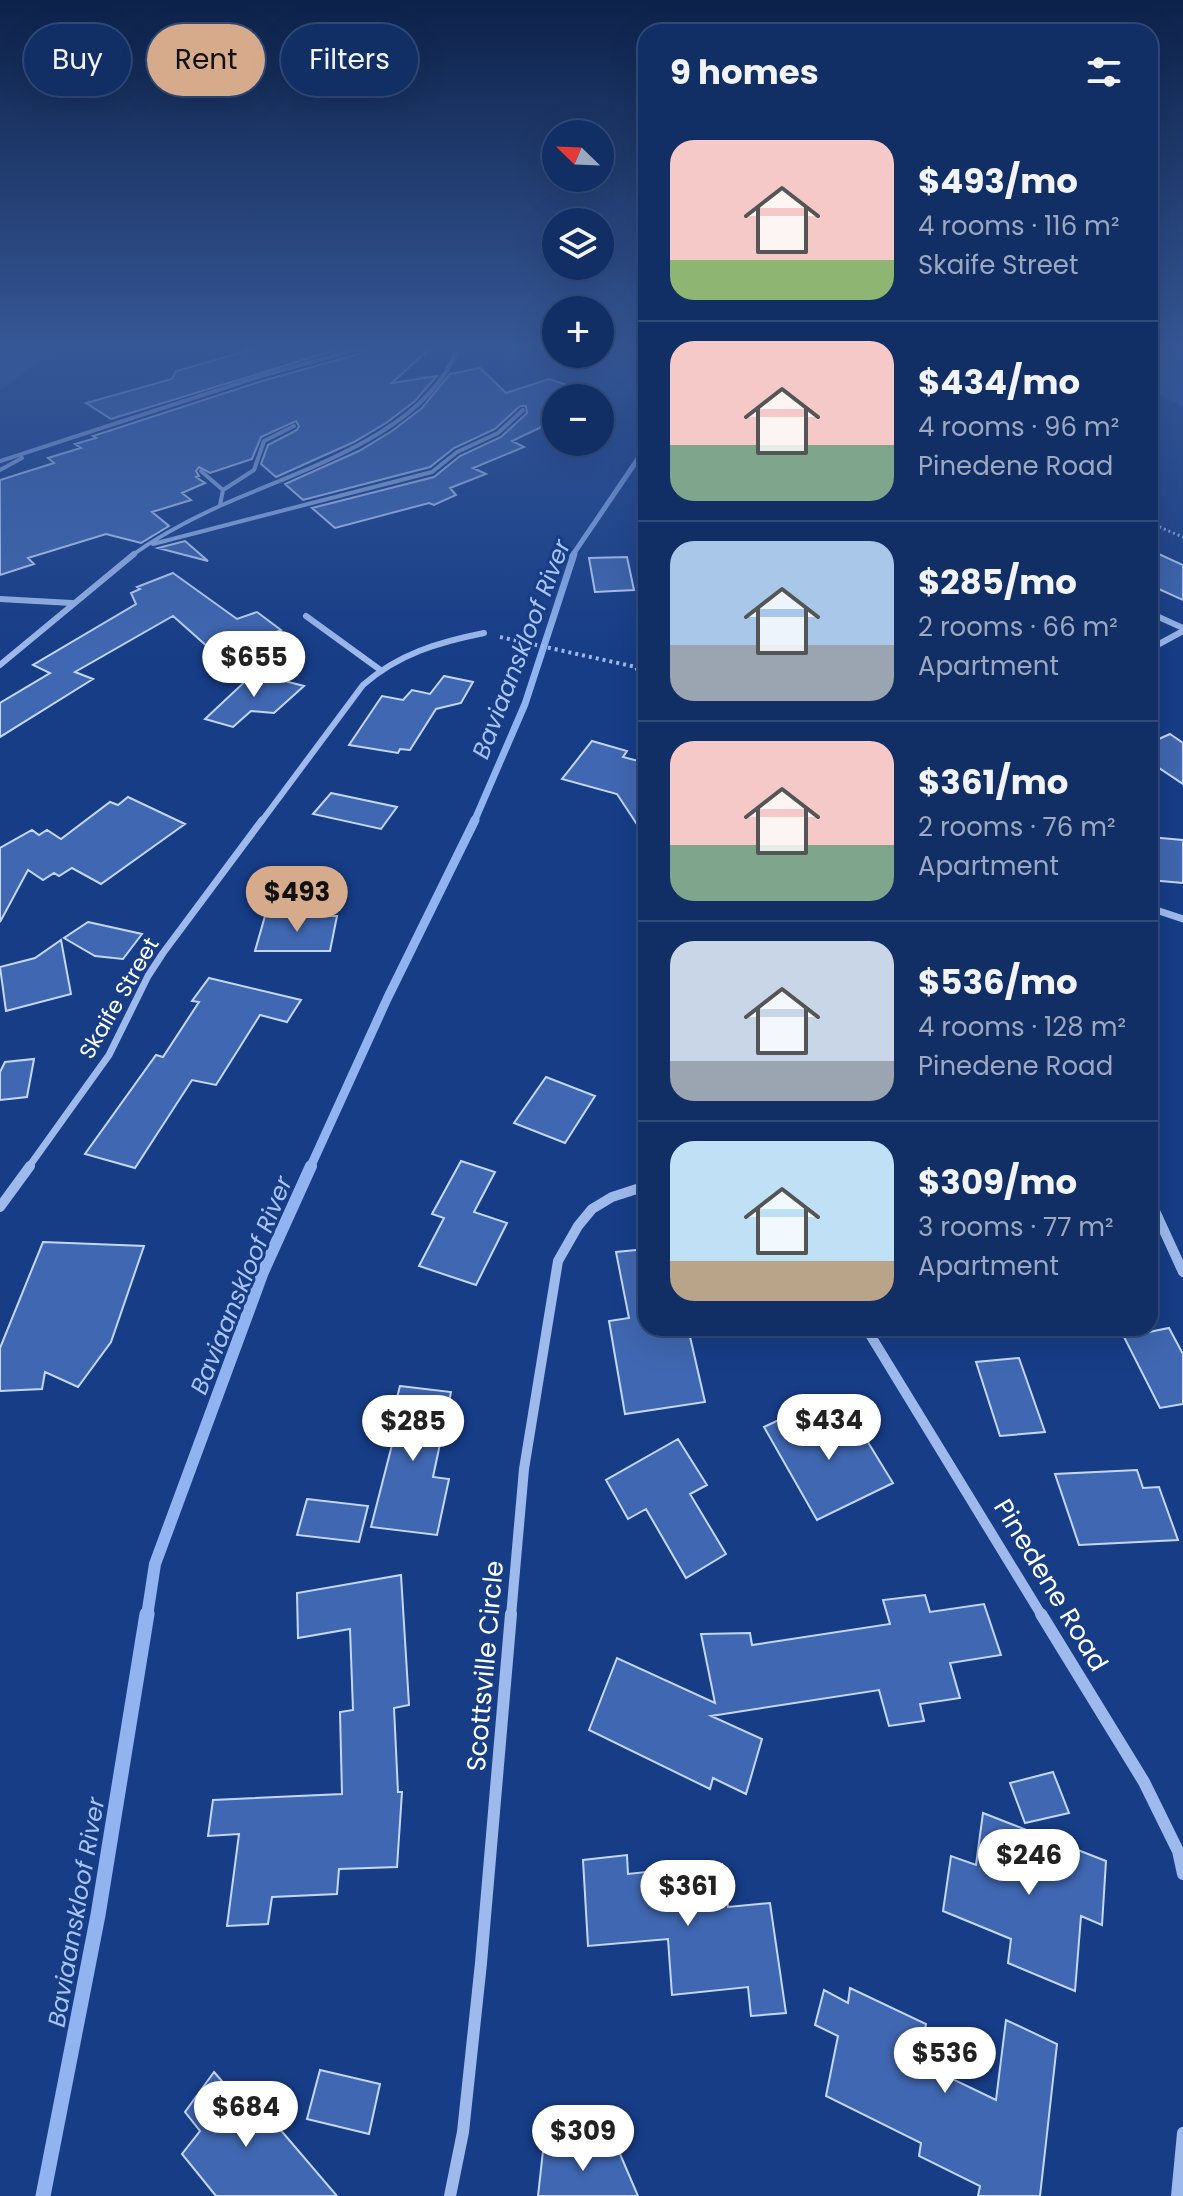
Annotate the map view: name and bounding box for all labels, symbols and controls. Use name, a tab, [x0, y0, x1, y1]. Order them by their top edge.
chip: Buy	[24, 24, 131, 96]
chip: Rent	[147, 24, 265, 96]
chip: Filters	[281, 24, 418, 96]
text: 9 homes	[670, 48, 819, 96]
icon: filters	[1082, 50, 1126, 94]
north arrow	[542, 120, 614, 192]
map controls	[542, 120, 614, 456]
text: $493/mo	[918, 157, 1078, 205]
icon: home	[734, 172, 830, 268]
button: layers	[542, 208, 614, 280]
text: 4 rooms · 116 m²	[918, 208, 1119, 244]
text: Skaife Street	[918, 247, 1078, 283]
button: +	[542, 296, 614, 368]
text: $434/mo	[918, 358, 1080, 406]
icon: home	[734, 373, 830, 469]
button: −	[542, 384, 614, 456]
text: 4 rooms · 96 m²	[918, 409, 1119, 445]
text: Pinedene Road	[918, 448, 1113, 484]
water label: Baviaanskloof River	[464, 534, 578, 763]
text: $285/mo	[918, 558, 1077, 606]
icon: home	[734, 573, 830, 669]
text: 2 rooms · 66 m²	[918, 609, 1118, 645]
pin: $655	[207, 631, 301, 699]
text: $655	[220, 639, 288, 675]
text: Apartment	[918, 648, 1059, 684]
text: $361/mo	[918, 758, 1068, 806]
icon: home	[734, 773, 830, 869]
text: 2 rooms · 76 m²	[918, 809, 1116, 845]
text: Apartment	[918, 848, 1059, 884]
pin: $493	[250, 866, 344, 934]
text: $493	[264, 874, 330, 910]
street label: Skaife Street	[72, 931, 166, 1065]
text: $536/mo	[918, 958, 1078, 1006]
icon: home	[734, 973, 830, 1069]
text: 4 rooms · 128 m²	[918, 1009, 1126, 1045]
text: Pinedene Road	[918, 1048, 1113, 1084]
text: $309/mo	[918, 1158, 1077, 1206]
water label: Baviaanskloof River	[182, 1170, 300, 1399]
icon: home	[734, 1173, 830, 1269]
text: 3 rooms · 77 m²	[918, 1209, 1114, 1245]
text: Apartment	[918, 1248, 1059, 1284]
pin: $434	[782, 1394, 876, 1462]
pin: $285	[366, 1395, 460, 1463]
text: $434	[795, 1402, 863, 1438]
text: $285	[380, 1403, 446, 1439]
street label: Pinedene Road	[985, 1492, 1117, 1678]
street label: Scottsville Circle	[458, 1559, 512, 1773]
water label: Baviaanskloof River	[40, 1794, 113, 2029]
pin: $246	[982, 1829, 1076, 1897]
text: $246	[996, 1837, 1062, 1873]
pin: $361	[641, 1860, 735, 1928]
text: $361	[658, 1868, 718, 1904]
pin: $536	[898, 2027, 992, 2095]
text: $536	[912, 2035, 978, 2071]
pin: $684	[199, 2081, 293, 2149]
text: $684	[212, 2089, 280, 2125]
pin: $309	[536, 2105, 630, 2173]
text: $309	[550, 2113, 616, 2149]

